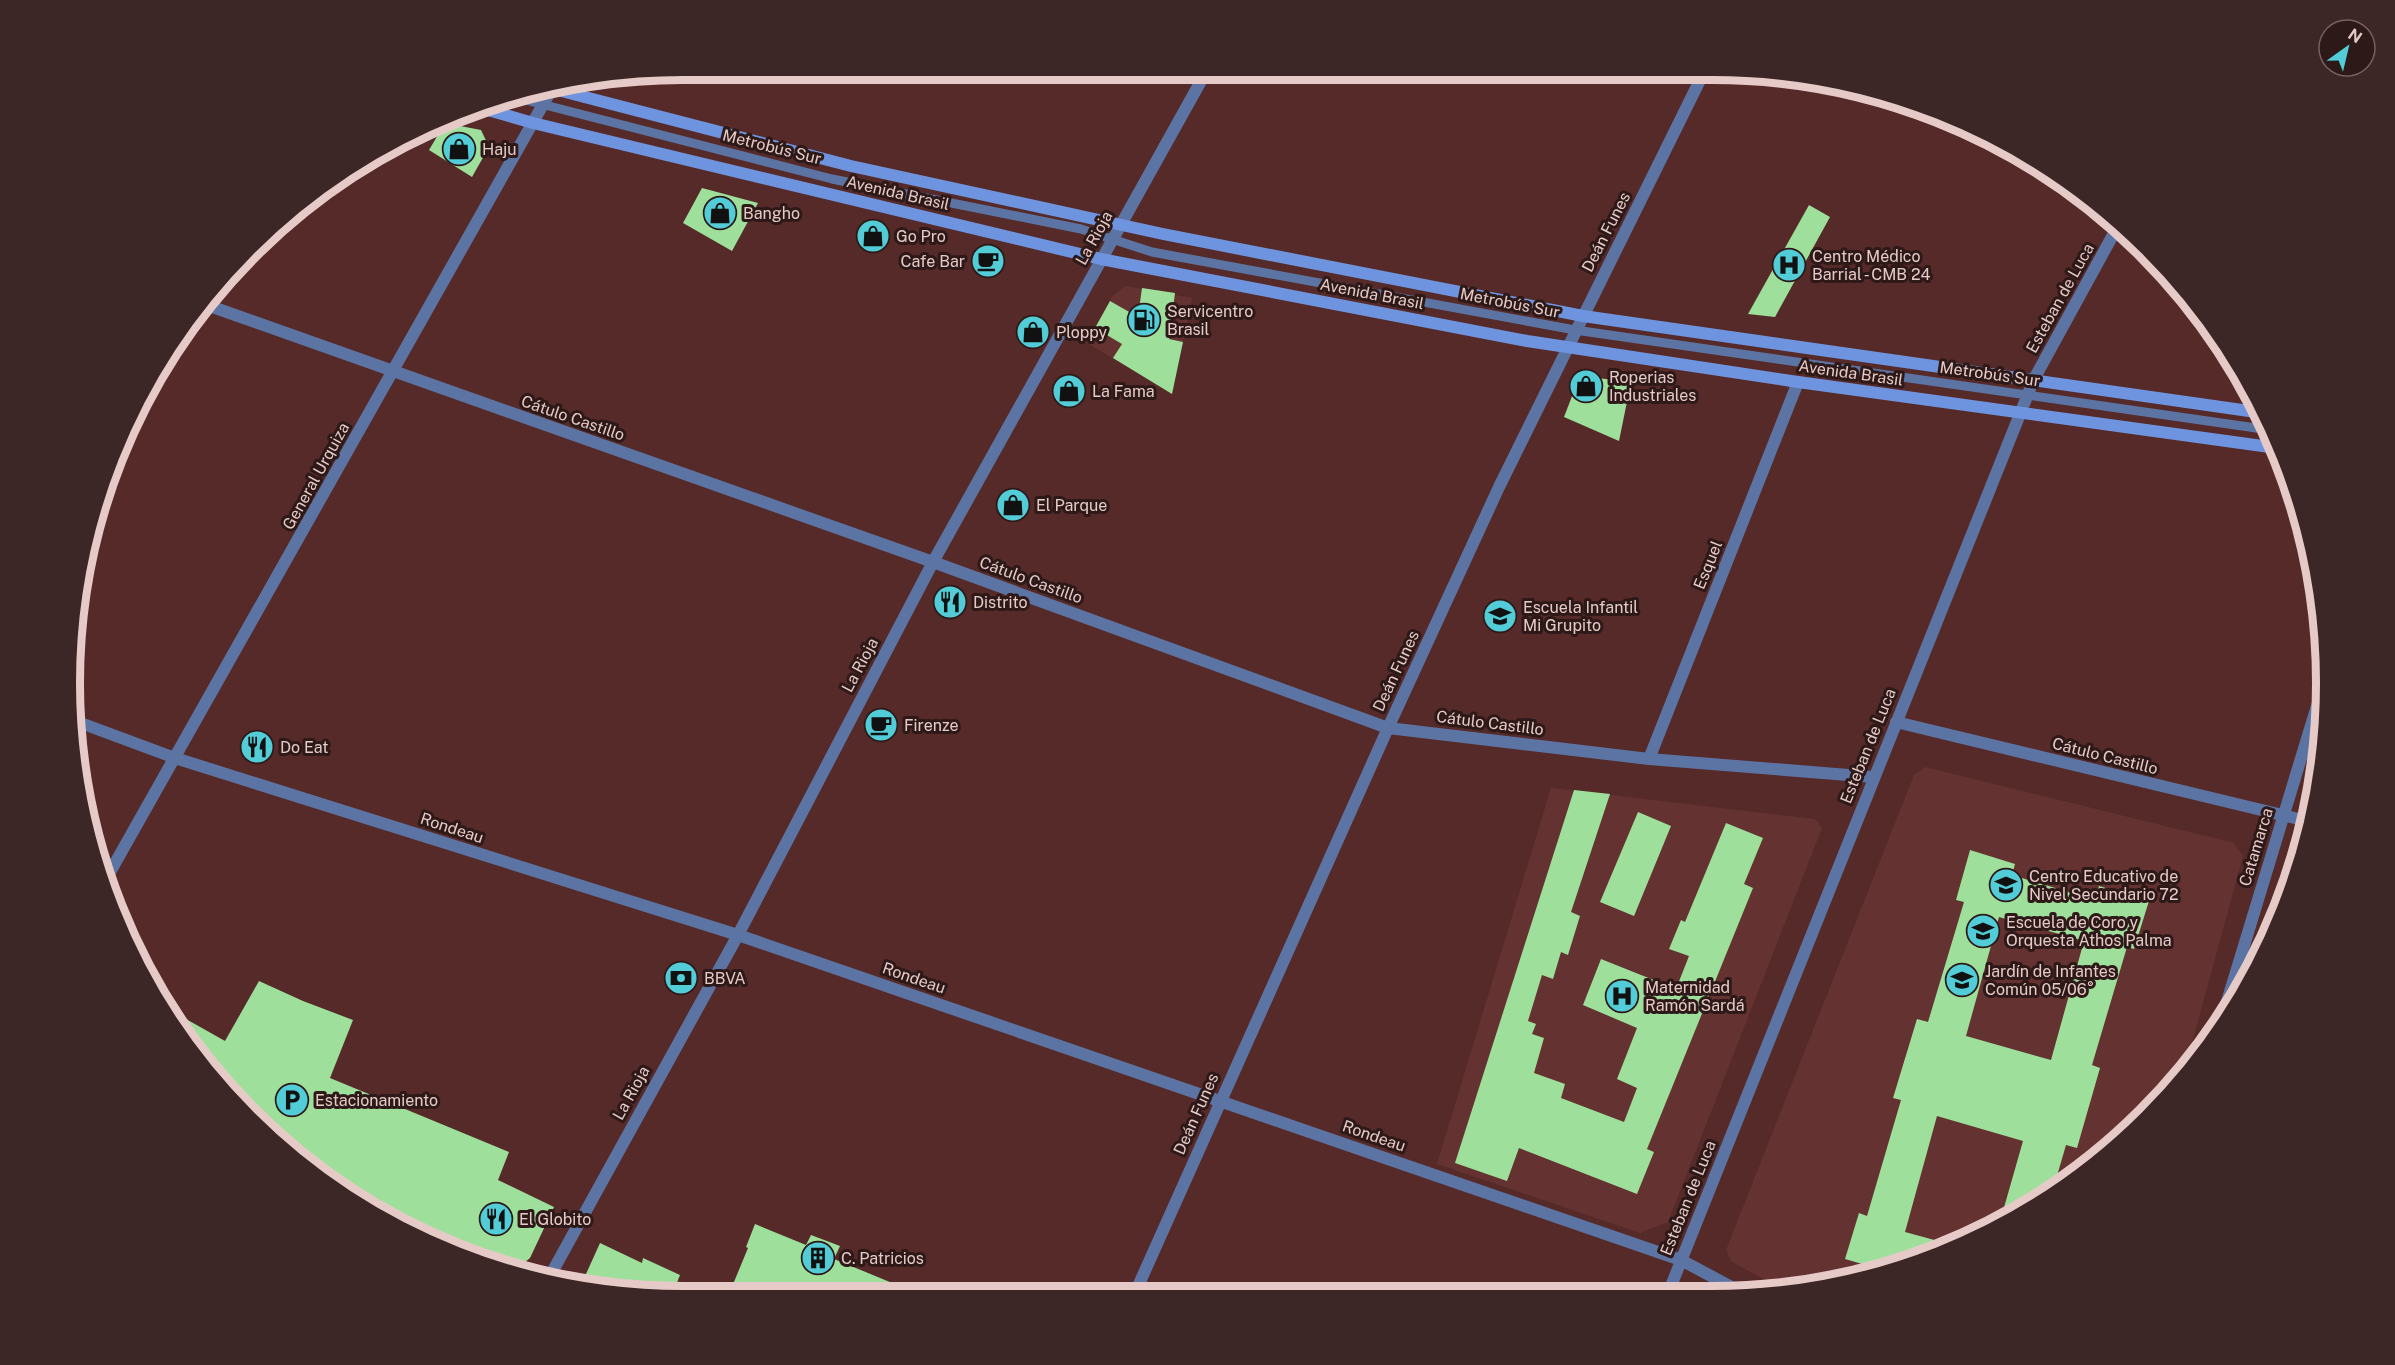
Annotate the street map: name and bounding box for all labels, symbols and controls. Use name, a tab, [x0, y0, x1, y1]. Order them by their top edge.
north arrow	[2317, 18, 2377, 78]
text: N	[2345, 25, 2366, 47]
street label: Metrobús Sur	[721, 126, 823, 168]
shop icon: Haju	[441, 131, 477, 167]
place label: Haju	[482, 140, 517, 159]
street label: Avenida Brasil	[845, 172, 952, 214]
street label: Deán Funes	[1578, 189, 1634, 275]
shop icon: Bangho	[702, 195, 738, 231]
place label: Bangho	[743, 204, 800, 223]
street label: La Rioja	[1072, 208, 1116, 268]
shop icon: Go Pro	[855, 218, 891, 254]
place label: Go Pro	[896, 227, 946, 246]
street label: Esteban de Luca	[2022, 240, 2098, 356]
cafe icon: Cafe Bar	[970, 243, 1006, 279]
hospital icon: Centro Médico Barrial - CMB 24	[1771, 247, 1807, 283]
place label: Centro Médico Barrial - CMB 24	[1812, 247, 1931, 284]
place label: Cafe Bar	[901, 252, 965, 271]
street label: Avenida Brasil	[1318, 275, 1426, 313]
street label: Metrobús Sur	[1458, 284, 1562, 322]
fuel station icon: Servicentro Brasil	[1126, 302, 1162, 338]
place label: Servicentro Brasil	[1167, 302, 1253, 339]
shop icon: Ploppy	[1015, 314, 1051, 350]
place label: Ploppy	[1056, 323, 1108, 342]
street label: Avenida Brasil	[1798, 356, 1905, 390]
street label: Metrobús Sur	[1939, 358, 2041, 390]
shop icon: Roperias Industriales	[1568, 368, 1604, 404]
place label: Roperias Industriales	[1609, 368, 1696, 405]
shop icon: La Fama	[1051, 373, 1087, 409]
place label: La Fama	[1092, 382, 1155, 401]
street label: Cátulo Castillo	[519, 391, 627, 445]
street label: General Urquiza	[279, 419, 353, 533]
shop icon: El Parque	[995, 487, 1031, 523]
place label: El Parque	[1036, 496, 1107, 515]
street label: Esquel	[1690, 538, 1726, 592]
street label: Cátulo Castillo	[977, 553, 1085, 607]
restaurant icon: Distrito	[932, 584, 968, 620]
place label: Distrito	[973, 593, 1027, 612]
school or university icon: Escuela Infantil Mi Grupito	[1482, 598, 1518, 634]
place label: Escuela Infantil Mi Grupito	[1523, 598, 1638, 635]
street label: Deán Funes	[1369, 628, 1423, 714]
street label: La Rioja	[838, 635, 882, 695]
street label: Esteban de Luca	[1836, 686, 1900, 806]
cafe icon: Firenze	[863, 707, 899, 743]
street label: Cátulo Castillo	[1435, 707, 1545, 739]
place label: Firenze	[904, 716, 959, 735]
restaurant icon: Do Eat	[239, 729, 275, 765]
street label: Cátulo Castillo	[2050, 734, 2160, 778]
place label: Do Eat	[280, 738, 328, 757]
street label: Catamarca	[2235, 806, 2277, 888]
street label: Rondeau	[418, 809, 486, 847]
school or university icon: Centro Educativo de Nivel Secundario 72	[1988, 867, 2024, 903]
place label: Centro Educativo de Nivel Secundario 72	[2029, 867, 2179, 904]
school or university icon: Escuela de Coro y Orquesta Athos Palma	[1965, 913, 2001, 949]
place label: Escuela de Coro y Orquesta Athos Palma	[2006, 913, 2172, 950]
street label: Rondeau	[880, 958, 948, 998]
bank icon: BBVA	[663, 960, 699, 996]
school or university icon: Jardín de Infantes Común 05/06°	[1944, 962, 1980, 998]
place label: Jardín de Infantes Común 05/06°	[1985, 962, 2116, 999]
place label: BBVA	[704, 969, 746, 988]
hospital icon: Maternidad Ramón Sardá	[1604, 978, 1640, 1014]
place label: Maternidad Ramón Sardá	[1645, 978, 1745, 1015]
street label: La Rioja	[609, 1063, 653, 1123]
street label: Deán Funes	[1170, 1070, 1222, 1158]
parking icon: Estacionamiento	[274, 1082, 310, 1118]
place label: Estacionamiento	[315, 1091, 438, 1110]
street label: Rondeau	[1340, 1116, 1408, 1156]
street label: Esteban de Luca	[1656, 1138, 1720, 1258]
restaurant icon: El Globito	[478, 1201, 514, 1237]
place label: El Globito	[519, 1210, 591, 1229]
building icon: C. Patricios	[800, 1240, 836, 1276]
place label: C. Patricios	[841, 1249, 924, 1268]

